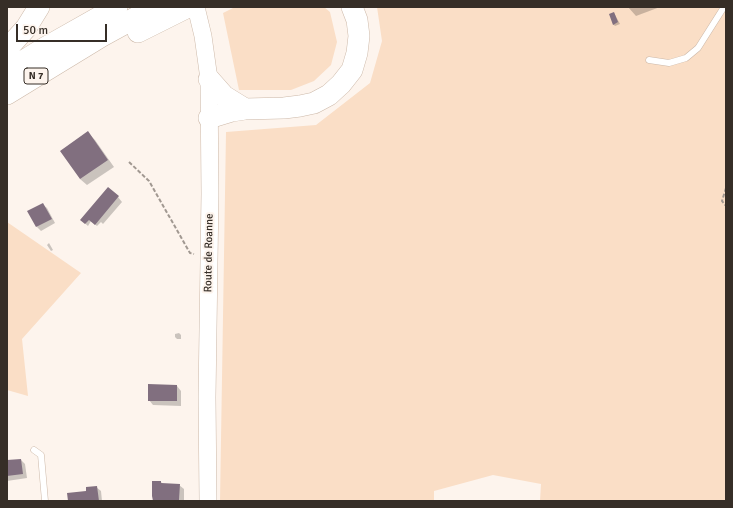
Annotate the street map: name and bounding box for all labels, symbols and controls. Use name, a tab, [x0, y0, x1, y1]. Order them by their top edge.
scale bar	[18, 16, 109, 42]
text: 50 m	[23, 23, 48, 38]
road number: N 7	[24, 68, 48, 84]
street label: Route de Roanne	[202, 213, 216, 293]

